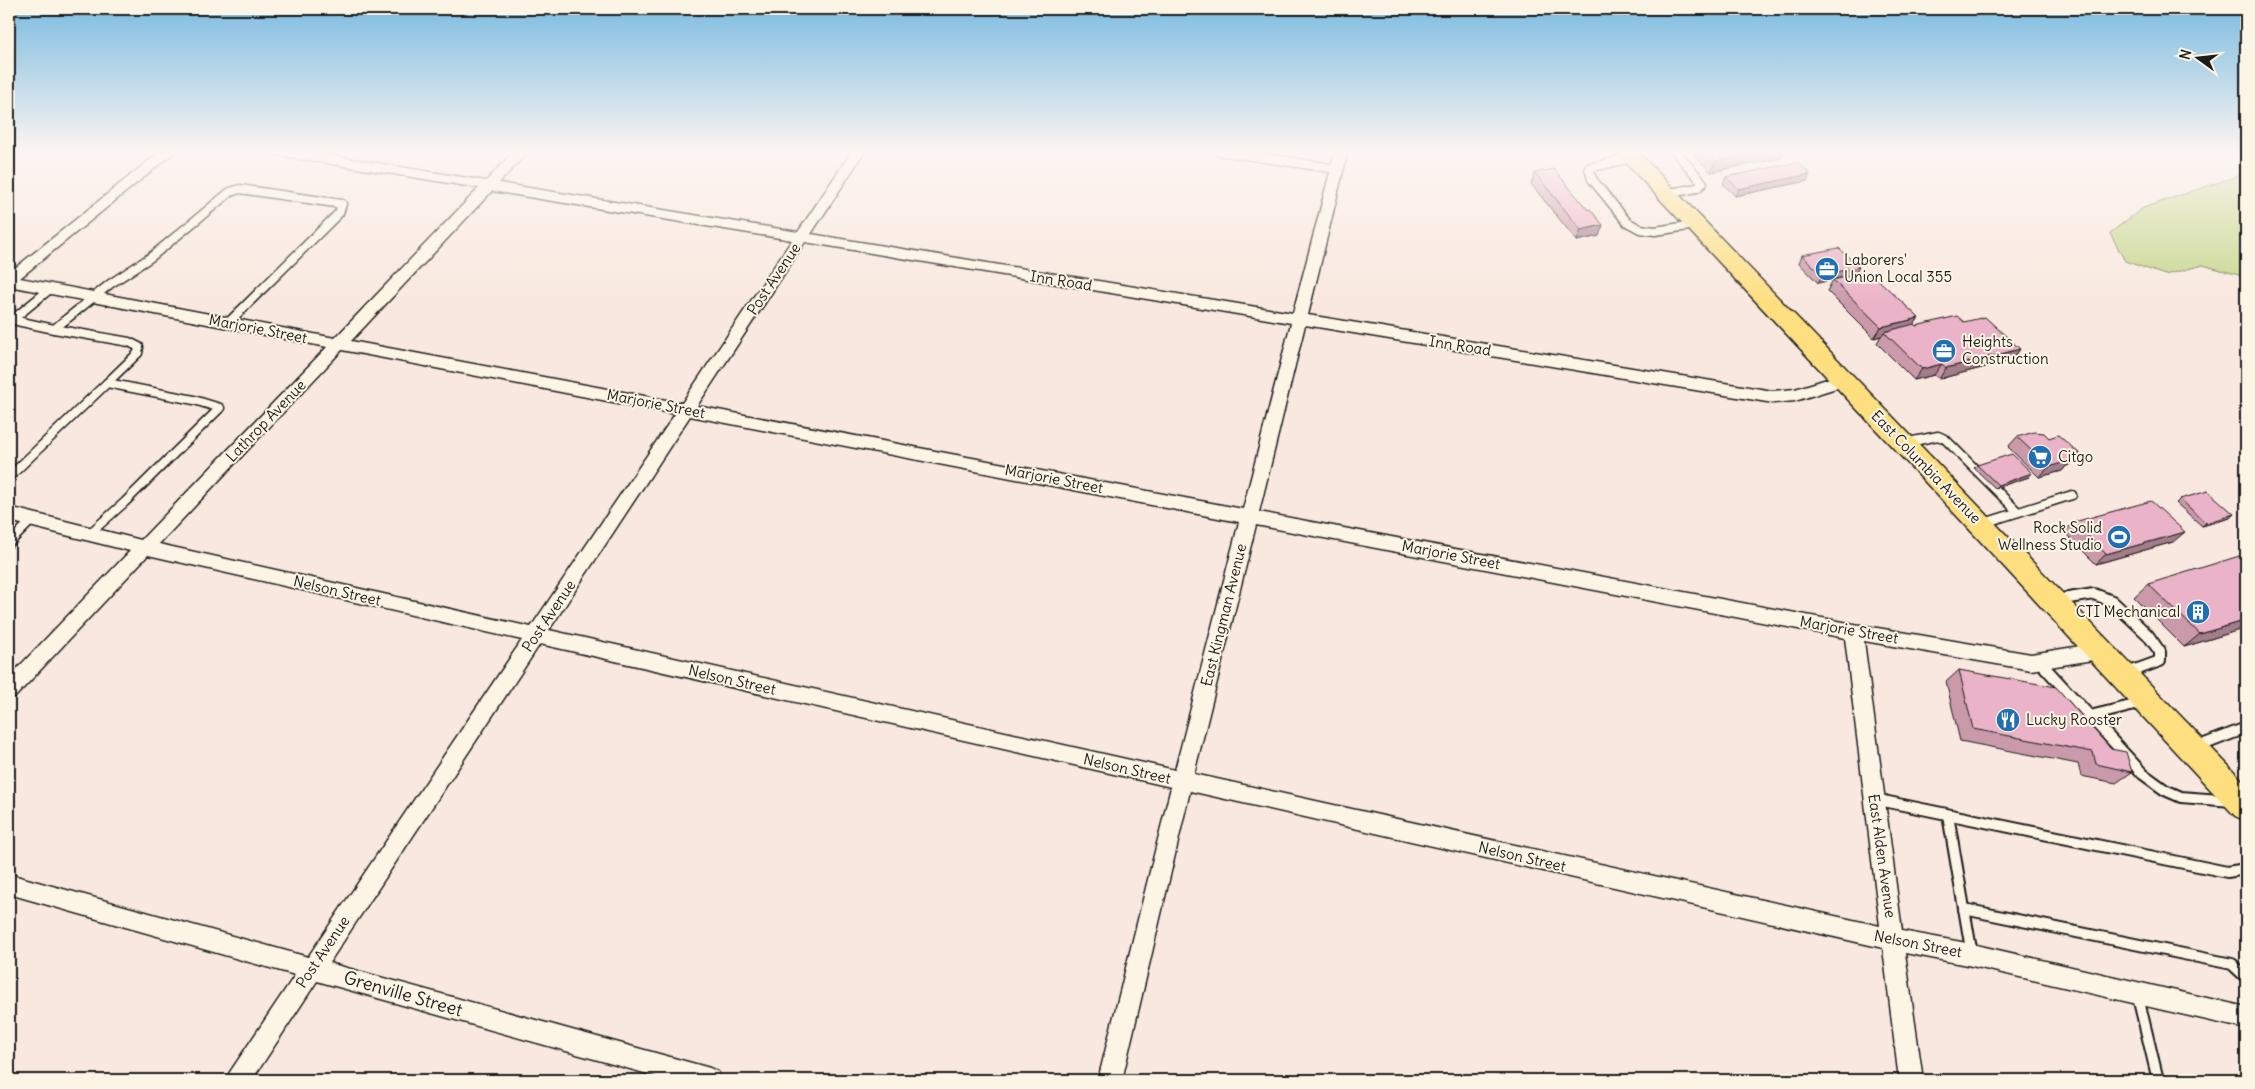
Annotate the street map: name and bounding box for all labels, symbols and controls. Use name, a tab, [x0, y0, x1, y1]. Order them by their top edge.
north arrow	[2172, 32, 2222, 82]
text: N	[2175, 48, 2195, 62]
street label: Post Avenue	[743, 239, 805, 318]
place label: Laborers' Union Local 355	[1844, 250, 1952, 286]
office icon: Laborers' Union Local 355	[1814, 256, 1840, 282]
street label: Inn Road	[1029, 266, 1094, 295]
street label: Marjorie Street	[207, 310, 309, 347]
street label: Inn Road	[1428, 331, 1493, 360]
place label: Heights Construction	[1962, 332, 2049, 368]
office icon: Heights Construction	[1931, 338, 1957, 364]
street label: Lathrop Avenue	[222, 376, 310, 466]
street label: Marjorie Street	[605, 385, 707, 422]
street label: East Columbia Avenue	[1867, 406, 1985, 527]
supermarket icon: Citgo	[2027, 444, 2053, 470]
place label: Citgo	[2058, 447, 2093, 466]
street label: Marjorie Street	[1003, 460, 1105, 497]
place label: Rock Solid Wellness Studio	[1998, 518, 2102, 554]
sports icon: Rock Solid Wellness Studio	[2106, 524, 2132, 550]
street label: Marjorie Street	[1400, 536, 1502, 573]
street label: East Kingman Avenue	[1197, 541, 1250, 688]
street label: Nelson Street	[291, 571, 383, 610]
street label: Post Avenue	[518, 576, 580, 655]
building icon: CTI Mechanical	[2185, 599, 2211, 625]
place label: CTI Mechanical	[2076, 602, 2180, 621]
street label: Marjorie Street	[1798, 611, 1900, 648]
street label: Nelson Street	[686, 660, 778, 699]
restaurant icon: Lucky Rooster	[1995, 707, 2021, 733]
place label: Lucky Rooster	[2026, 710, 2122, 729]
street label: Nelson Street	[1081, 749, 1173, 788]
street label: East Alden Avenue	[1864, 793, 1901, 919]
street label: Nelson Street	[1476, 837, 1568, 876]
street label: Post Avenue	[292, 912, 354, 991]
street label: Nelson Street	[1872, 926, 1964, 961]
street label: Grenville Street	[341, 966, 465, 1021]

